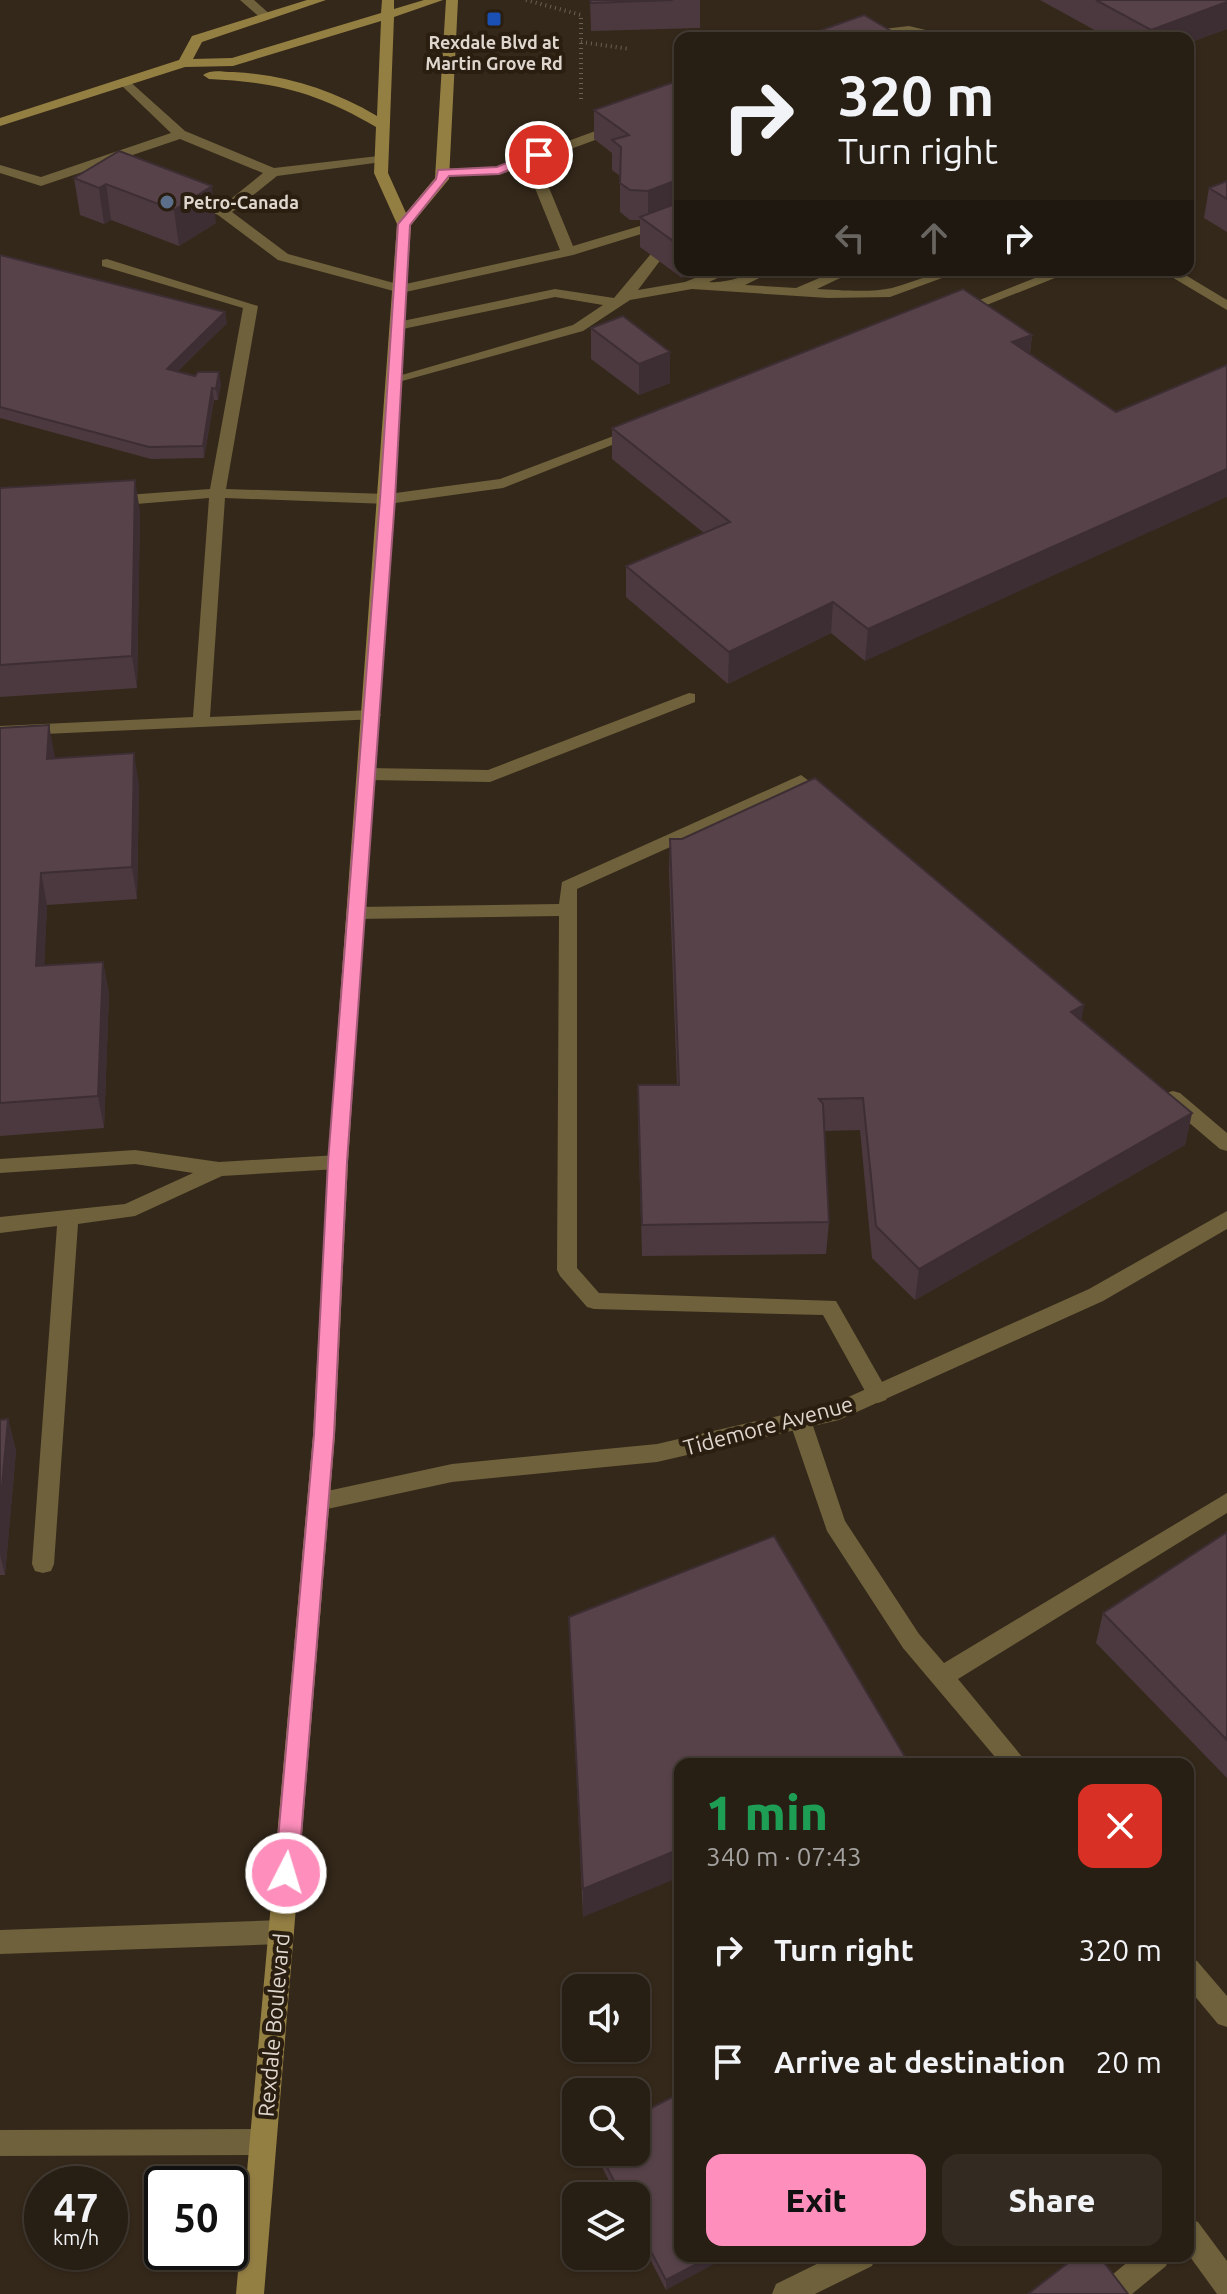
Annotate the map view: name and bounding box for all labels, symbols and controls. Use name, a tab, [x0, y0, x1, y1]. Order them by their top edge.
marker: Rexdale Blvd at Martin Grove Rd	[485, 10, 503, 28]
place label: Rexdale Blvd at Martin Grove Rd	[425, 32, 563, 73]
icon: right	[706, 64, 810, 168]
text: 320 m	[838, 64, 994, 127]
pin	[505, 121, 573, 189]
text: Turn right	[838, 130, 998, 171]
icon: arrive	[517, 133, 561, 177]
place label: Petro-Canada	[183, 192, 299, 212]
marker: Petro-Canada	[158, 193, 176, 211]
icon: left	[828, 216, 872, 260]
icon: ahead	[912, 216, 956, 260]
icon: right	[996, 216, 1040, 260]
street label: Tidemore Avenue	[680, 1390, 856, 1460]
button: close	[1078, 1784, 1162, 1868]
text: 1 min	[706, 1785, 828, 1839]
position arrow	[244, 1831, 328, 1915]
text: 340 m · 07:43	[706, 1842, 862, 1871]
icon: right	[706, 1928, 750, 1972]
street label: Rexdale Boulevard	[253, 1932, 293, 2118]
text: Turn right	[774, 1933, 914, 1967]
text: 320 m	[1078, 1933, 1162, 1967]
map controls	[562, 1974, 650, 2270]
button: sound	[562, 1974, 650, 2062]
icon: arrive	[706, 2040, 750, 2084]
text: Arrive at destination	[774, 2045, 1066, 2079]
text: 20 m	[1095, 2045, 1162, 2079]
button: search	[562, 2078, 650, 2166]
button: Exit	[706, 2154, 926, 2246]
button: Share	[942, 2154, 1162, 2246]
speed limit sign: 50	[144, 2166, 248, 2270]
button: layers	[562, 2182, 650, 2270]
text: 47	[53, 2185, 99, 2230]
text: km/h	[53, 2226, 99, 2249]

